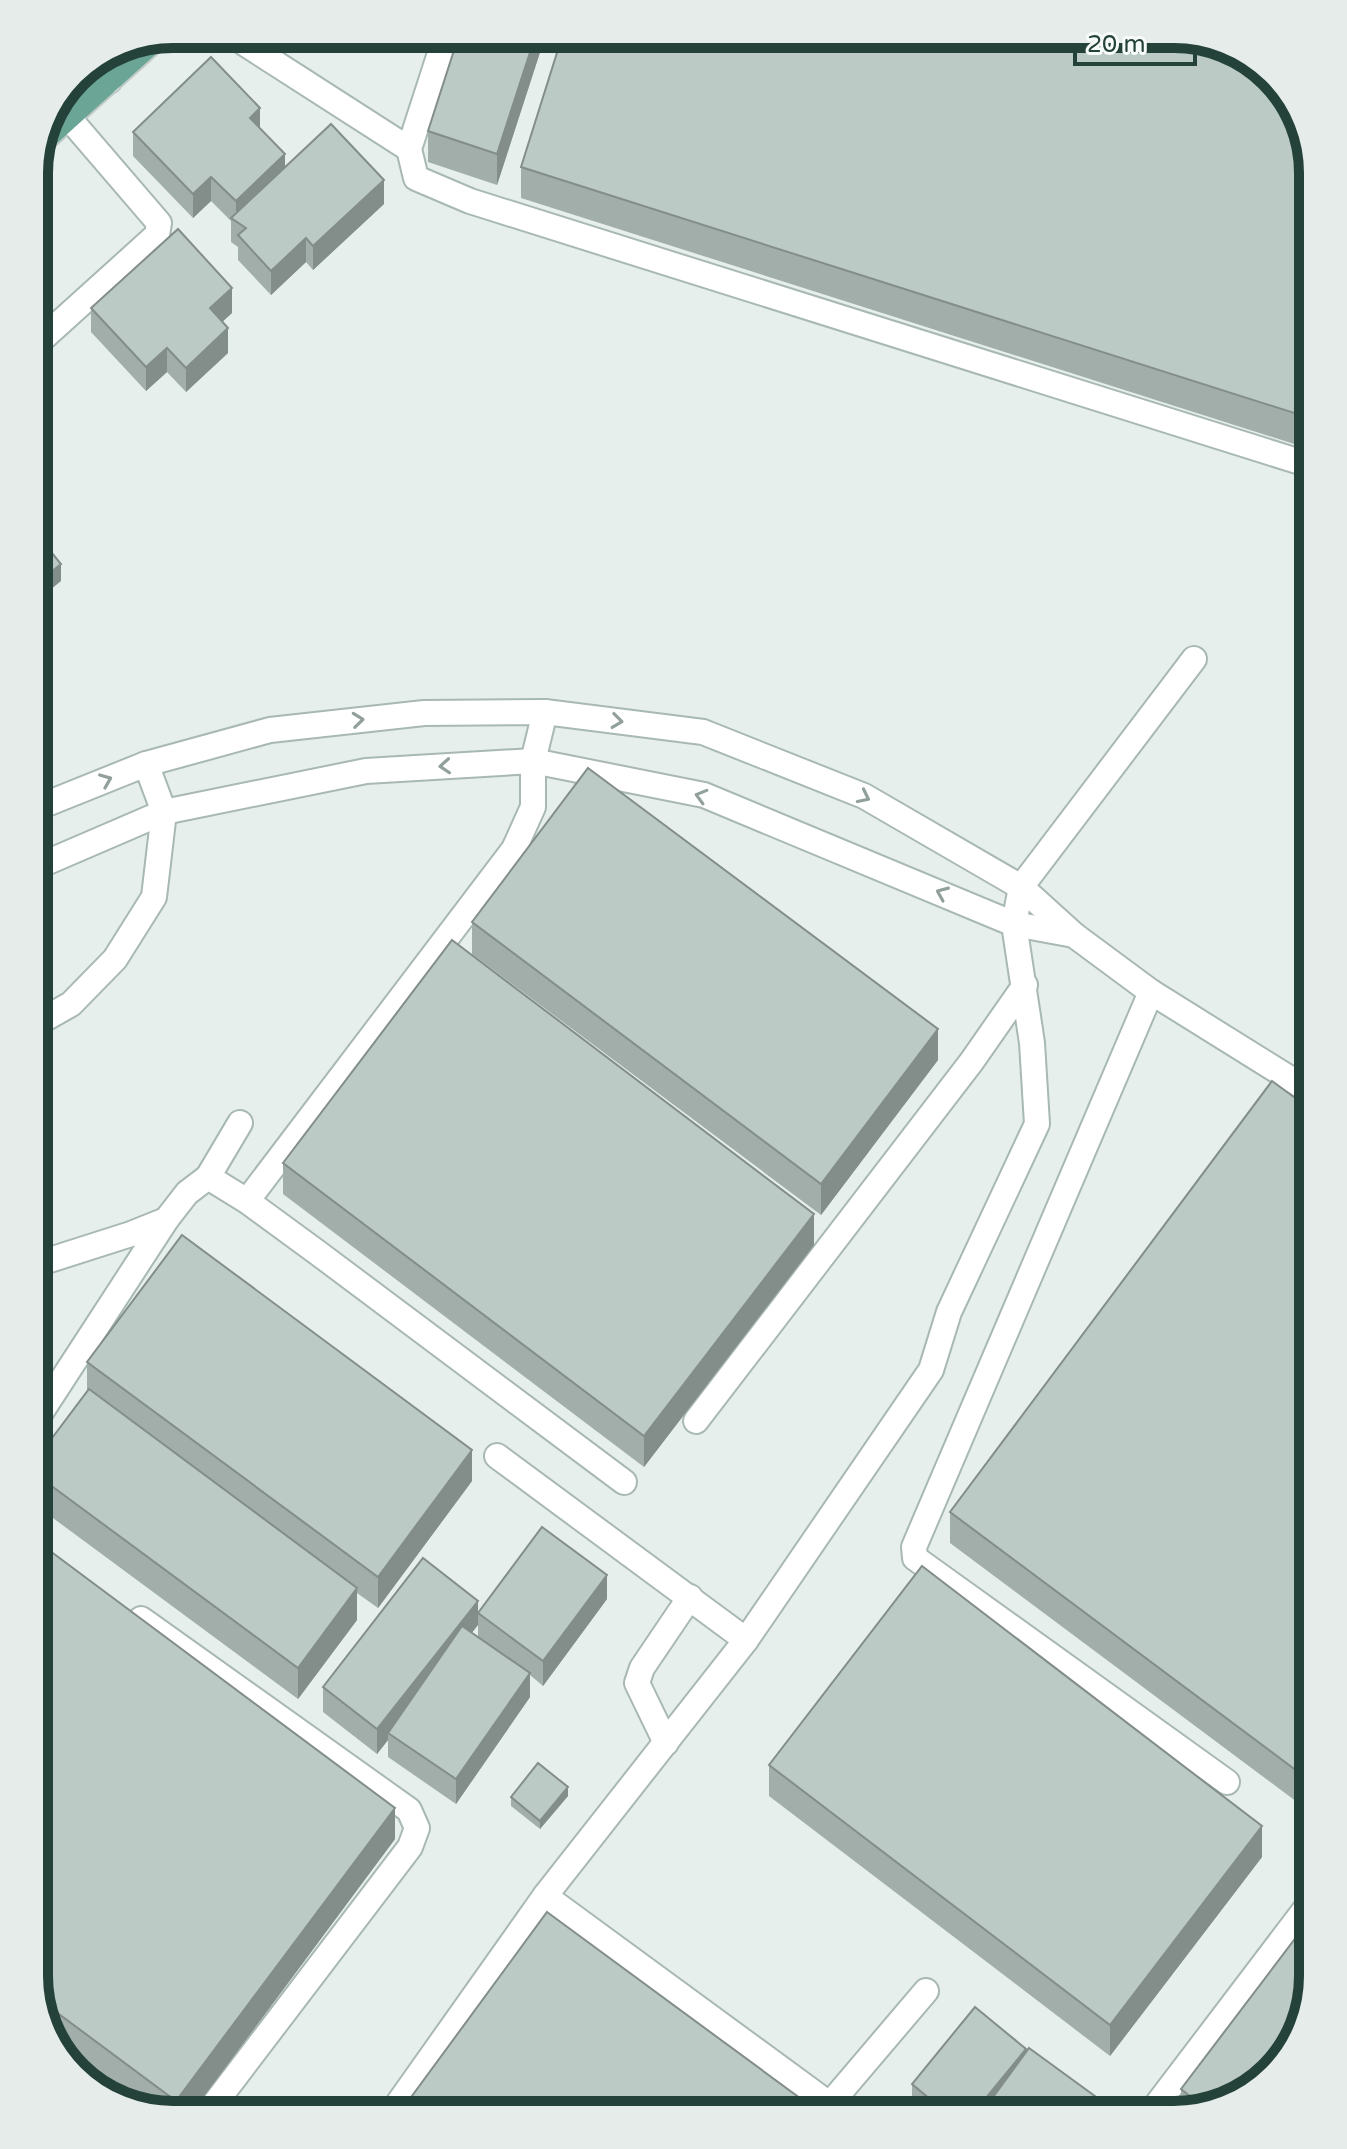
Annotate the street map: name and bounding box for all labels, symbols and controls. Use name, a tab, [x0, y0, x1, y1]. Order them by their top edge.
scale bar	[1075, 16, 1195, 66]
text: 20 m	[1087, 30, 1145, 59]
one-way arrow	[352, 712, 365, 729]
one-way arrow	[610, 712, 624, 729]
one-way arrow	[438, 757, 451, 774]
one-way arrow	[98, 773, 112, 790]
one-way arrow	[855, 787, 870, 803]
one-way arrow	[695, 788, 709, 805]
one-way arrow	[936, 886, 950, 902]

